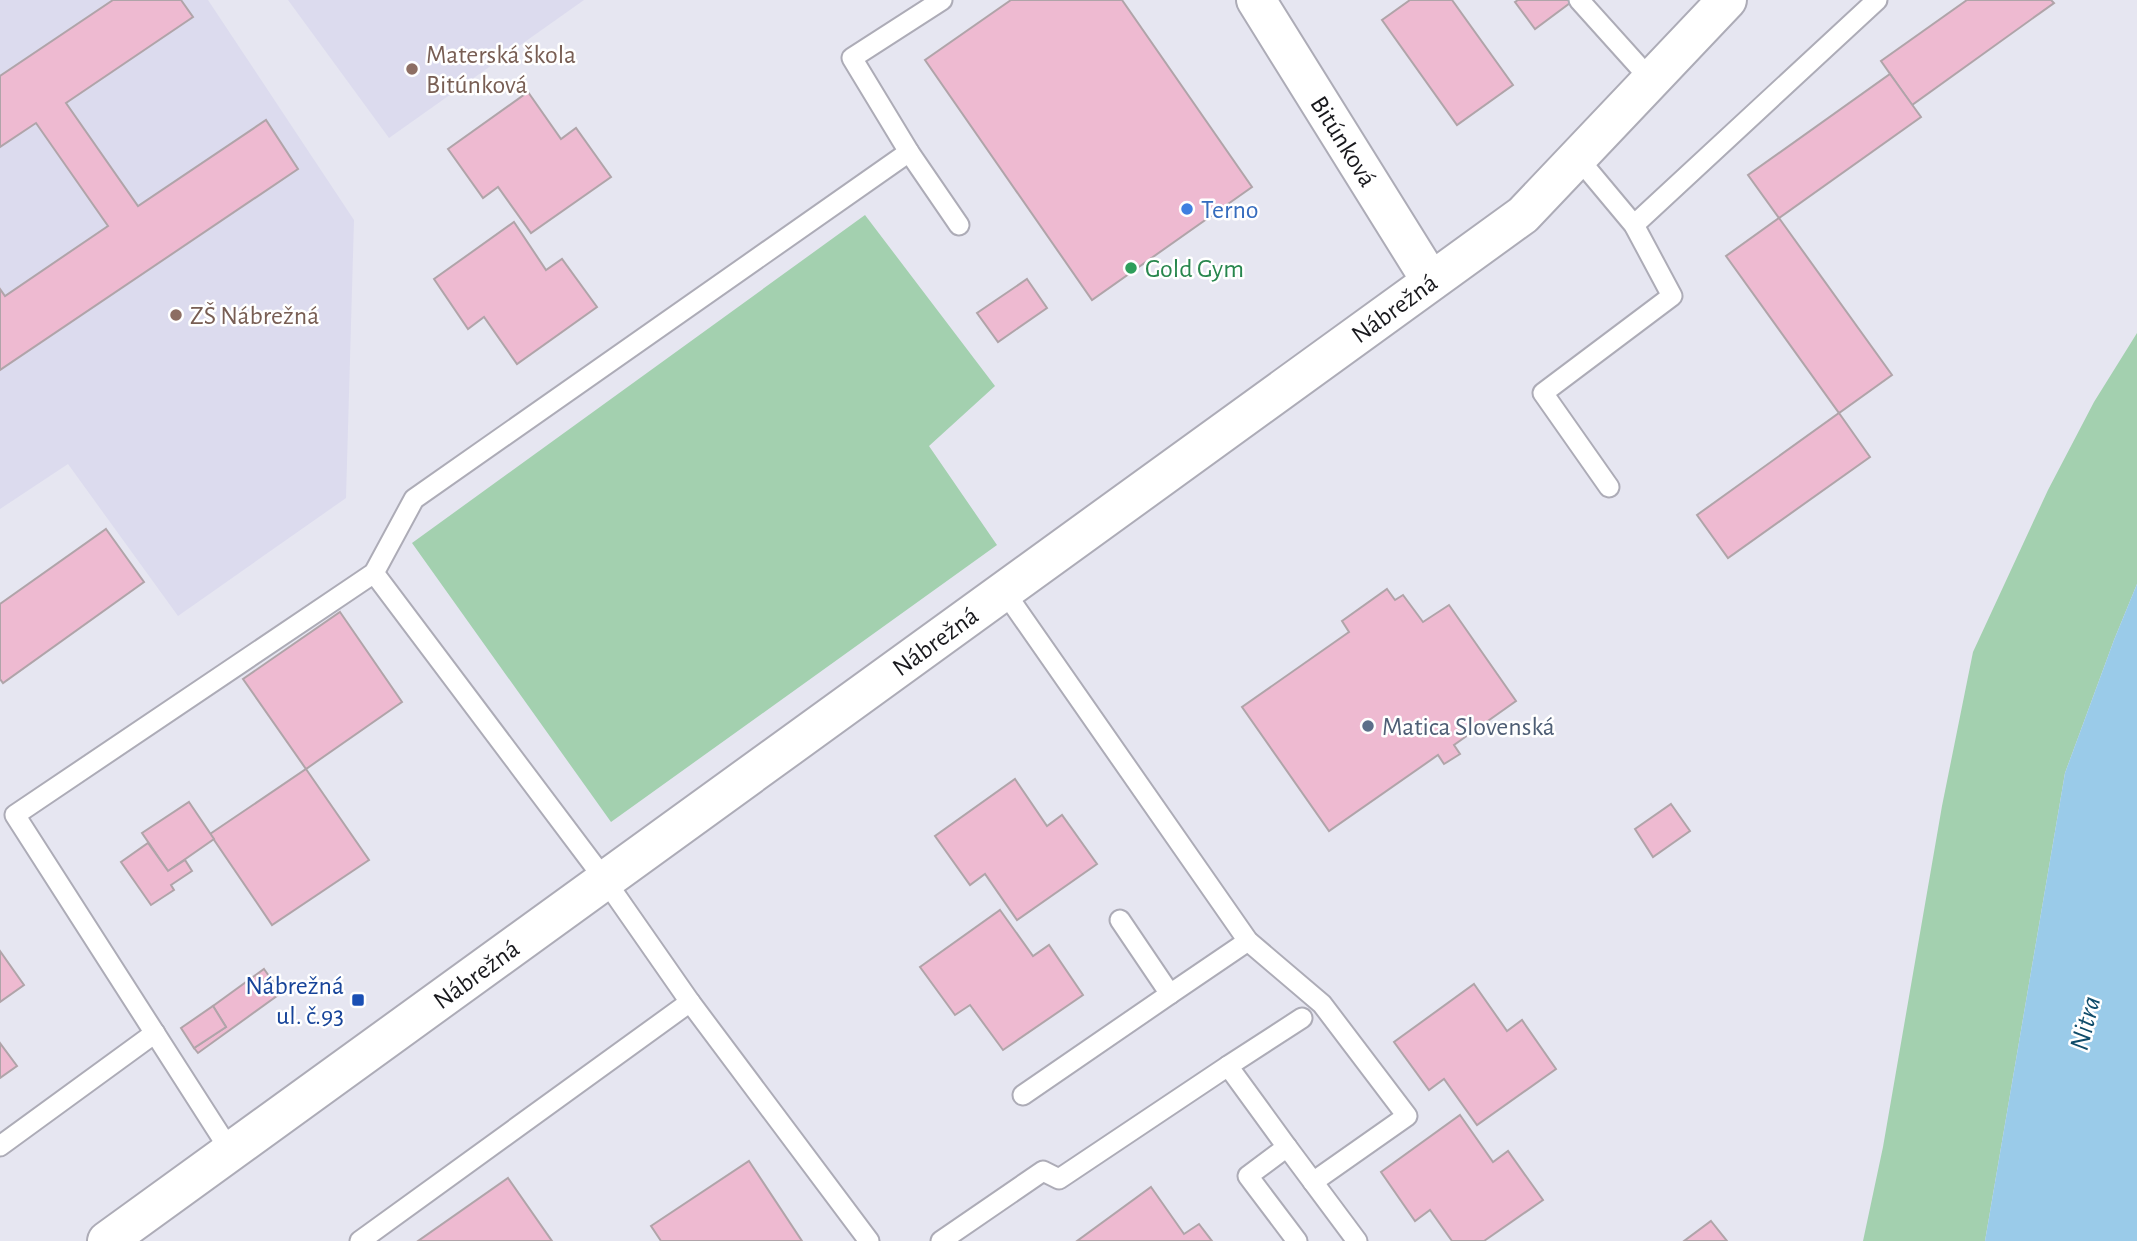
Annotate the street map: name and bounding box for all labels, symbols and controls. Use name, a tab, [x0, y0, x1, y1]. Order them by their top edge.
place label: Materská škola Bitúnková	[426, 42, 576, 98]
marker: Materská škola Bitúnková	[404, 61, 420, 77]
street label: Bitúnková	[1305, 92, 1381, 191]
place label: Terno	[1201, 197, 1259, 223]
marker: Terno	[1179, 201, 1195, 217]
place label: Gold Gym	[1145, 256, 1244, 282]
marker: Gold Gym	[1123, 260, 1139, 276]
street label: Nábrežná	[1347, 269, 1442, 348]
place label: ZŠ Nábrežná	[190, 302, 319, 329]
marker: ZŠ Nábrežná	[168, 307, 184, 323]
street label: Nábrežná	[888, 602, 983, 681]
place label: Matica Slovenská	[1382, 714, 1555, 740]
marker: Matica Slovenská	[1360, 718, 1376, 734]
street label: Nábrežná	[429, 935, 524, 1014]
place label: Nábrežná ul. č.93	[245, 973, 344, 1029]
marker: Nábrežná ul. č.93	[350, 992, 366, 1008]
water label: Nitra	[2066, 993, 2106, 1054]

